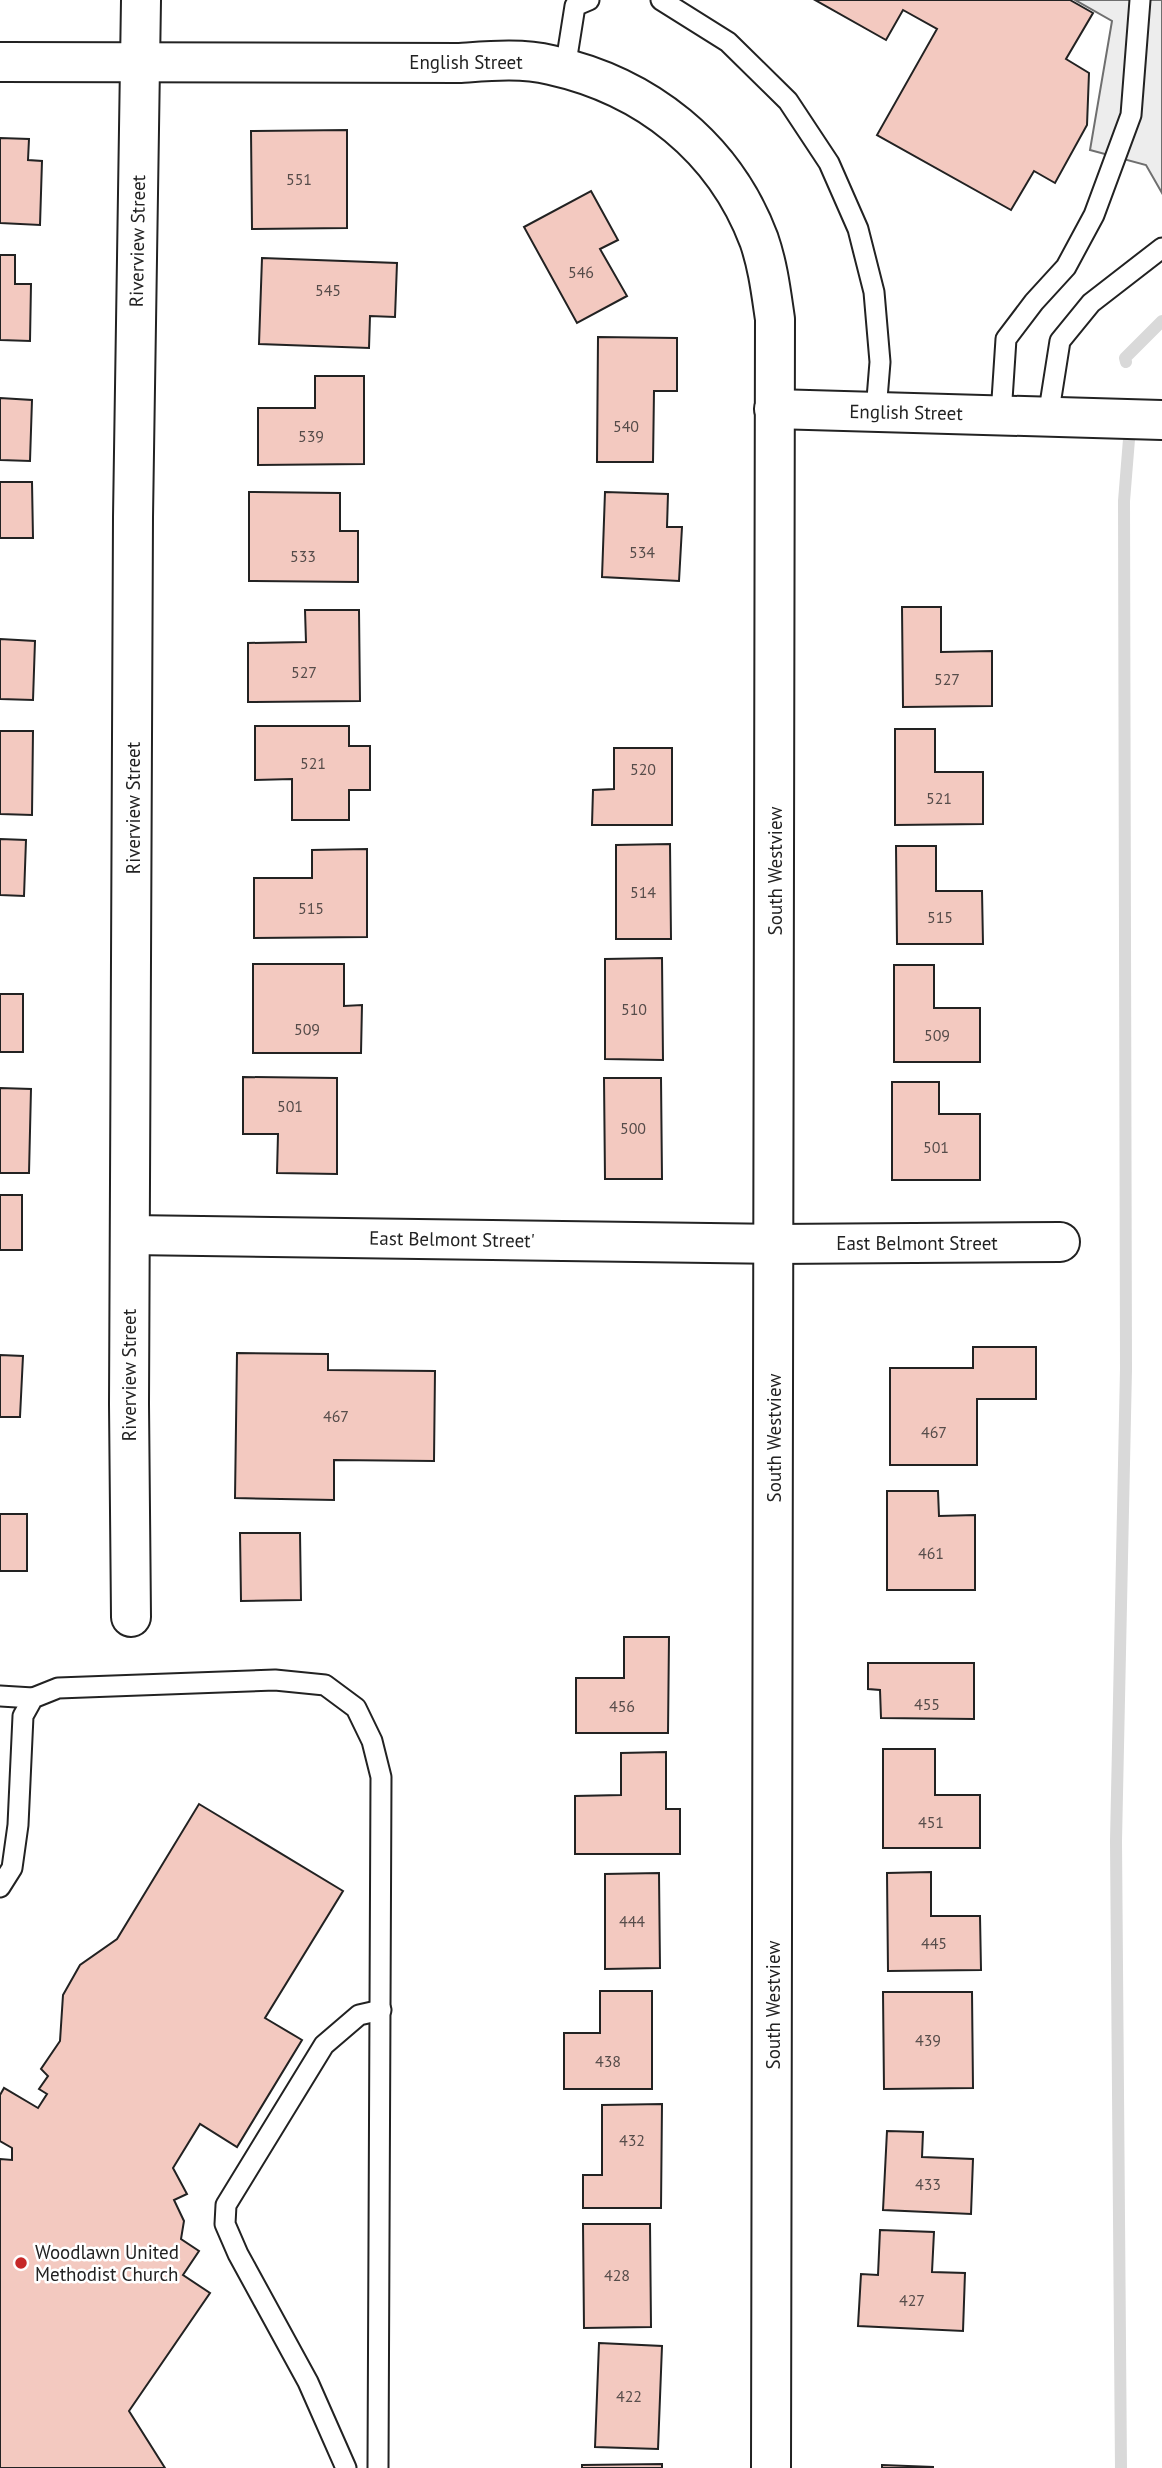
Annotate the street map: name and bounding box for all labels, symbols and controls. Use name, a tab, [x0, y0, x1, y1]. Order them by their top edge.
street label: English Street	[409, 50, 523, 74]
house number: 551	[286, 169, 312, 189]
street label: Riverview Street	[124, 174, 150, 307]
house number: 546	[568, 262, 594, 282]
house number: 545	[315, 280, 341, 300]
street label: English Street	[849, 399, 963, 425]
house number: 540	[613, 416, 639, 436]
house number: 539	[298, 426, 324, 446]
house number: 534	[629, 542, 655, 562]
house number: 533	[290, 546, 316, 566]
house number: 527	[291, 662, 317, 682]
house number: 527	[934, 669, 960, 689]
street label: Riverview Street	[121, 741, 145, 874]
house number: 521	[300, 753, 326, 773]
house number: 520	[630, 759, 656, 779]
house number: 521	[926, 788, 952, 808]
street label: South Westview	[763, 807, 787, 935]
house number: 514	[630, 882, 656, 902]
house number: 515	[298, 898, 324, 918]
house number: 515	[927, 907, 953, 927]
house number: 510	[621, 999, 647, 1019]
house number: 509	[294, 1019, 320, 1039]
house number: 509	[924, 1025, 950, 1045]
house number: 501	[277, 1096, 303, 1116]
house number: 500	[620, 1118, 646, 1138]
house number: 501	[923, 1137, 949, 1157]
street label: East Belmont Street'	[369, 1226, 535, 1252]
street label: East Belmont Street	[836, 1231, 998, 1255]
street label: Riverview Street	[117, 1308, 141, 1441]
street label: South Westview	[762, 1374, 786, 1502]
house number: 467	[323, 1406, 349, 1426]
house number: 467	[921, 1422, 947, 1442]
house number: 461	[918, 1543, 944, 1563]
house number: 455	[914, 1694, 940, 1714]
house number: 456	[609, 1696, 635, 1716]
house number: 451	[918, 1812, 944, 1832]
house number: 444	[619, 1911, 645, 1931]
house number: 445	[921, 1933, 947, 1953]
street label: South Westview	[761, 1941, 785, 2069]
house number: 439	[915, 2030, 941, 2050]
house number: 438	[595, 2051, 621, 2071]
house number: 432	[619, 2130, 645, 2150]
house number: 433	[915, 2174, 941, 2194]
place label: Woodlawn United Methodist Church	[35, 2240, 179, 2286]
marker: Woodlawn United Methodist Church	[13, 2255, 29, 2271]
house number: 428	[604, 2265, 630, 2285]
house number: 427	[899, 2290, 925, 2310]
house number: 422	[616, 2386, 642, 2406]

